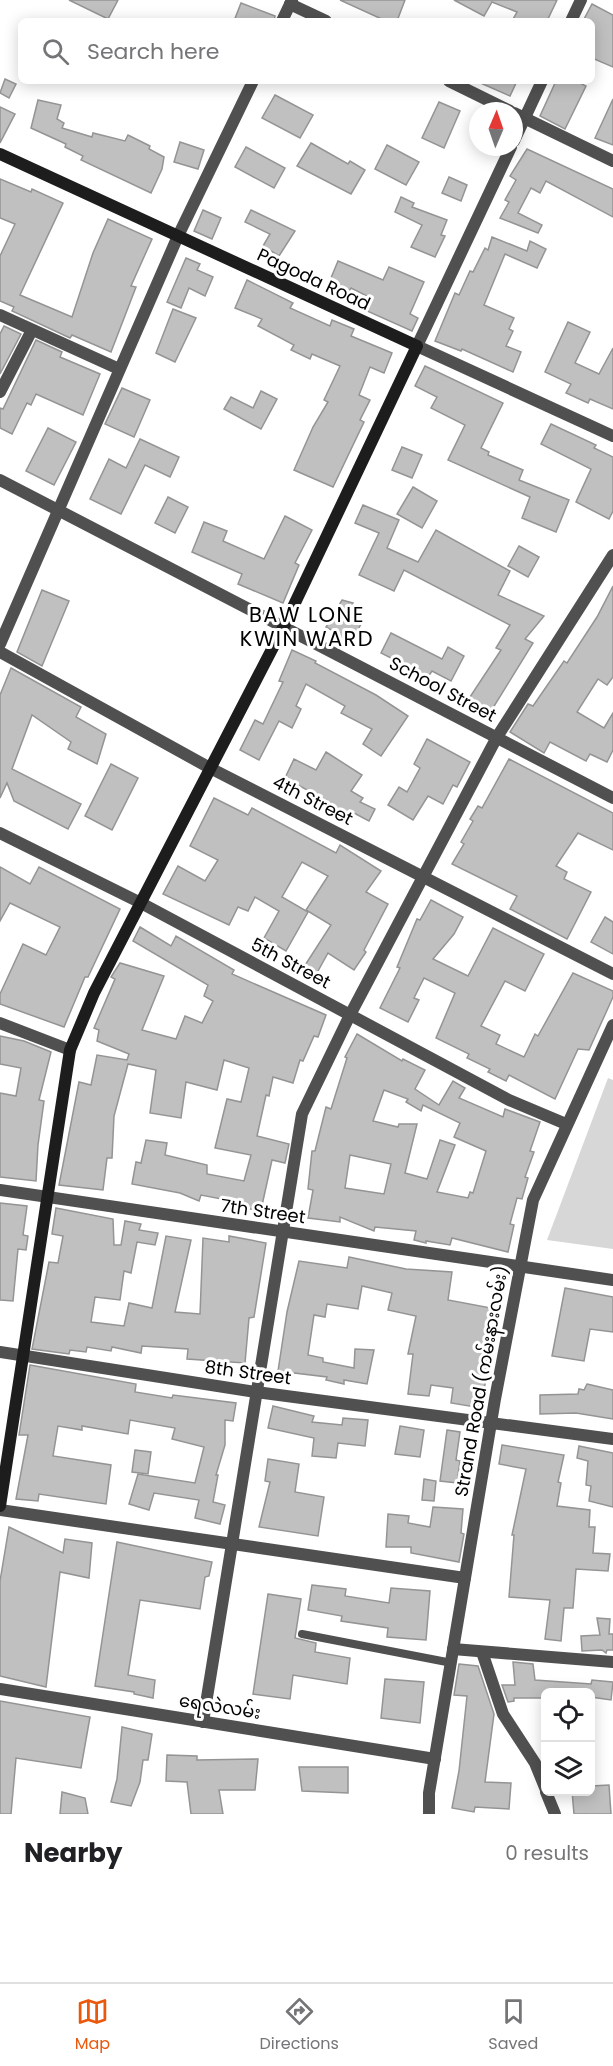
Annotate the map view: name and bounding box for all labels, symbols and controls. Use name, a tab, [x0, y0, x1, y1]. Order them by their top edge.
search box	[18, 18, 595, 84]
icon: search	[39, 35, 72, 68]
text: Search here	[87, 36, 220, 67]
north arrow	[469, 102, 523, 156]
street label: Pagoda Road	[253, 242, 375, 316]
district label: BAW LONE KWIN WARD	[240, 600, 374, 653]
street label: School Street	[385, 650, 501, 728]
street label: 4th Street	[269, 769, 357, 831]
street label: 5th Street	[247, 932, 335, 994]
street label: 7th Street	[219, 1193, 307, 1229]
street label: Strand Road (ကမ်းနားလမ်း)	[448, 1263, 517, 1499]
street label: 8th Street	[203, 1354, 293, 1390]
street label: ရေလဲလမ်း	[177, 1687, 263, 1728]
map controls	[541, 1688, 595, 1796]
button: locate	[541, 1688, 595, 1742]
button: layers	[541, 1742, 595, 1796]
text: Nearby	[24, 1835, 122, 1871]
text: 0 results	[505, 1839, 589, 1867]
tab: Map	[75, 1995, 110, 2056]
tab: Directions	[260, 1995, 339, 2056]
tab: Saved	[488, 1995, 538, 2056]

